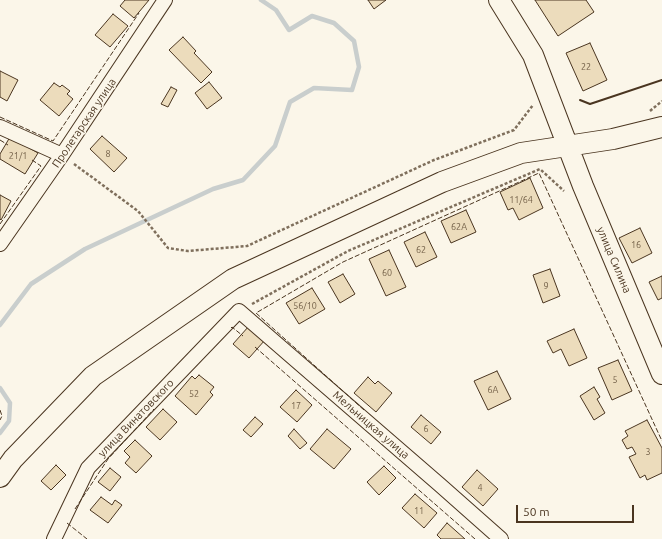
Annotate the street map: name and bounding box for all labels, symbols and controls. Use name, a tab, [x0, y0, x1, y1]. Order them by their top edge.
house number: 22	[581, 62, 591, 72]
street label: Пролетарская улица	[49, 76, 119, 170]
house number: 8	[105, 149, 111, 159]
house number: 21/1	[9, 151, 27, 161]
house number: 11/64	[509, 195, 533, 205]
house number: 62А	[451, 222, 467, 232]
street label: улица Силина	[594, 225, 634, 295]
house number: 16	[631, 240, 641, 250]
house number: 62	[416, 245, 426, 255]
house number: 60	[382, 268, 392, 278]
house number: 9	[543, 281, 549, 291]
house number: 56/10	[293, 301, 317, 311]
house number: 5	[612, 375, 618, 385]
street label: улица Винатовского	[95, 376, 177, 460]
house number: 6А	[488, 385, 498, 395]
street label: Мельницкая улица	[330, 388, 412, 462]
house number: 52	[189, 389, 199, 399]
house number: 17	[291, 401, 301, 411]
house number: 6	[423, 424, 429, 434]
house number: 3	[645, 447, 651, 457]
house number: 4	[477, 483, 483, 493]
scale bar	[518, 497, 636, 523]
text: 50 m	[523, 505, 550, 518]
house number: 11	[414, 506, 424, 516]

